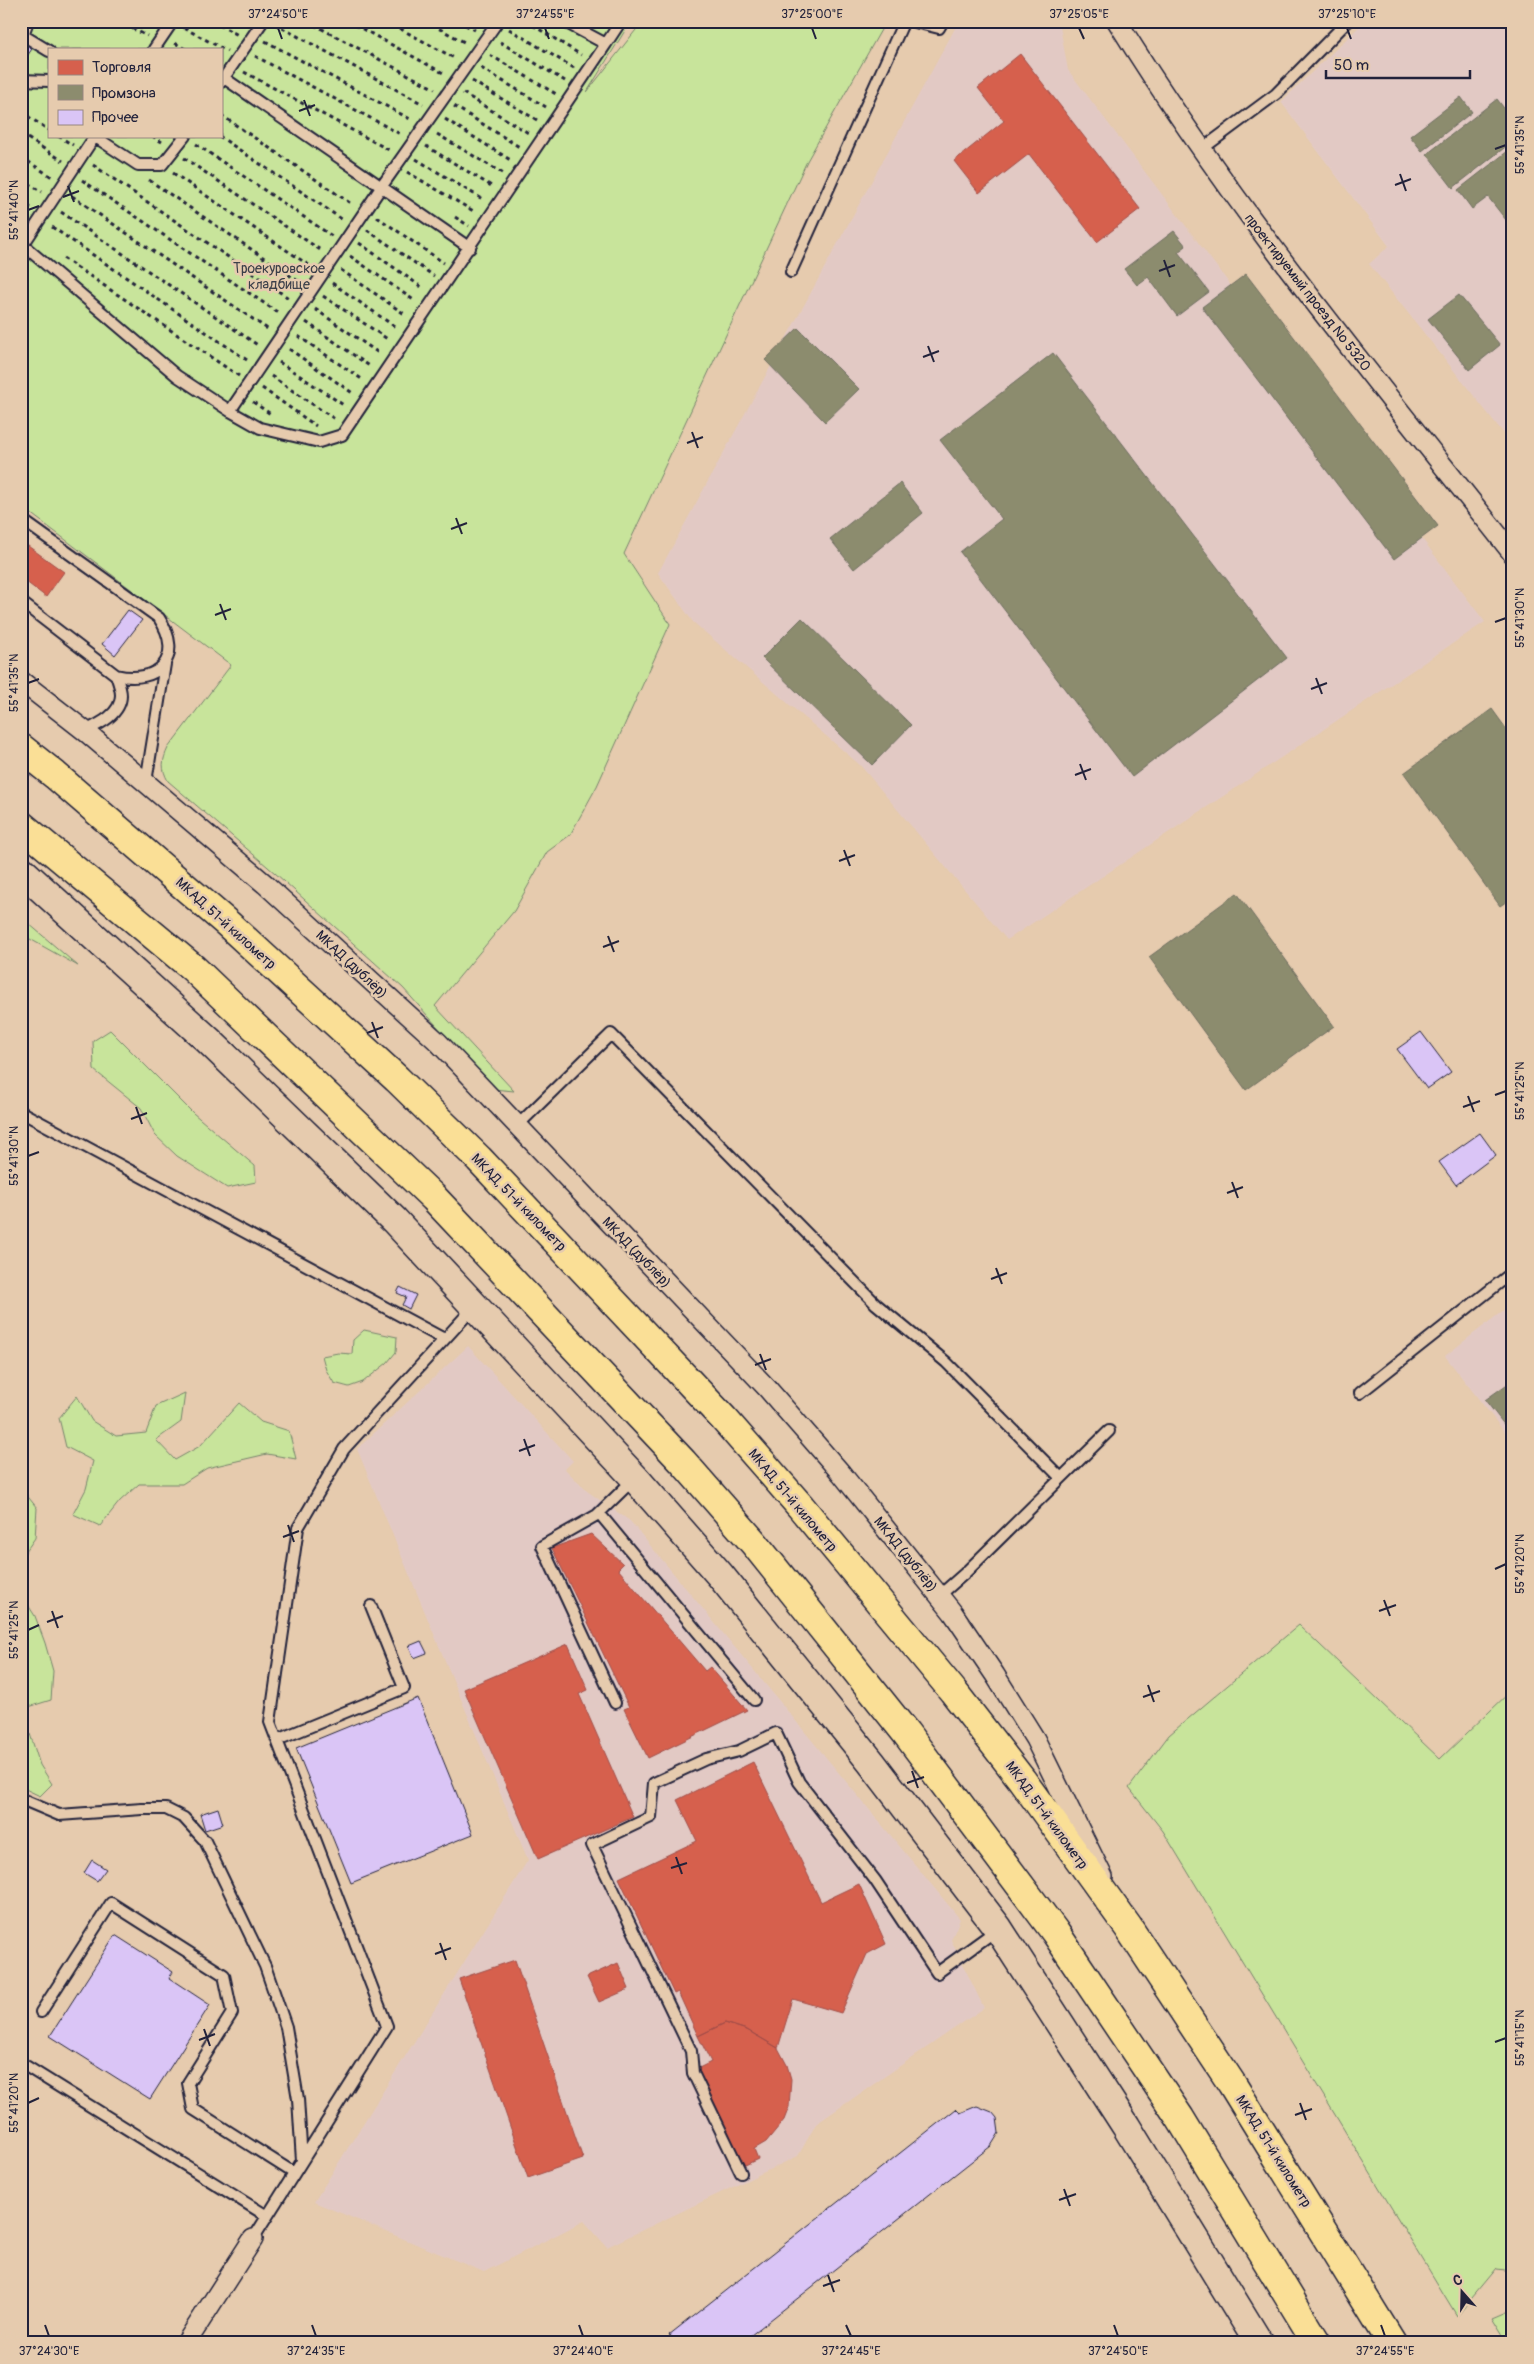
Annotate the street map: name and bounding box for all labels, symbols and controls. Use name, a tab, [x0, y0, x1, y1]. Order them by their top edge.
text: 37°24'50"E	[248, 7, 308, 22]
text: 37°24'55"E	[516, 7, 574, 22]
text: 37°25'00"E	[781, 7, 843, 22]
text: 37°25'05"E	[1049, 7, 1109, 22]
text: 37°25'10"E	[1318, 7, 1376, 22]
legend	[48, 48, 222, 138]
scale bar	[1326, 48, 1470, 80]
text: 50 m	[1334, 56, 1369, 75]
text: Торговля	[92, 58, 151, 77]
text: Промзона	[92, 84, 156, 103]
text: Прочее	[92, 108, 139, 127]
text: 55°41'35"N	[1513, 116, 1528, 174]
text: 55°41'40"N	[7, 180, 22, 240]
street label: проектируемый проезд № 5320	[1241, 210, 1374, 374]
park label: Троекуровское кладбище	[233, 260, 325, 293]
text: 55°41'30"N	[1513, 588, 1528, 648]
text: 55°41'35"N	[7, 654, 22, 712]
street label: МКАД, 51-й километр	[172, 874, 280, 973]
street label: МКАД (дублёр)	[312, 927, 391, 1002]
text: 55°41'25"N	[1513, 1062, 1528, 1120]
text: 55°41'30"N	[7, 1126, 22, 1186]
street label: МКАД, 51-й километр	[468, 1150, 570, 1255]
street label: МКАД (дублёр)	[599, 1213, 675, 1291]
street label: МКАД, 51-й километр	[745, 1445, 841, 1556]
street label: МКАД (дублёр)	[870, 1513, 941, 1595]
text: 55°41'20"N	[1513, 1534, 1528, 1594]
text: 55°41'25"N	[7, 1601, 22, 1659]
street label: МКАД, 51-й километр	[1002, 1758, 1092, 1873]
text: 55°41'15"N	[1513, 2010, 1528, 2066]
text: 55°41'20"N	[7, 2073, 22, 2133]
street label: МКАД, 51-й километр	[1232, 2092, 1315, 2211]
north arrow	[1436, 2266, 1486, 2316]
text: С	[1451, 2271, 1465, 2290]
text: 37°24'30"E	[19, 2344, 79, 2359]
text: 37°24'35"E	[287, 2344, 345, 2359]
text: 37°24'40"E	[553, 2344, 613, 2359]
text: 37°24'45"E	[822, 2344, 880, 2359]
text: 37°24'50"E	[1088, 2344, 1148, 2359]
text: 37°24'55"E	[1356, 2344, 1414, 2359]

